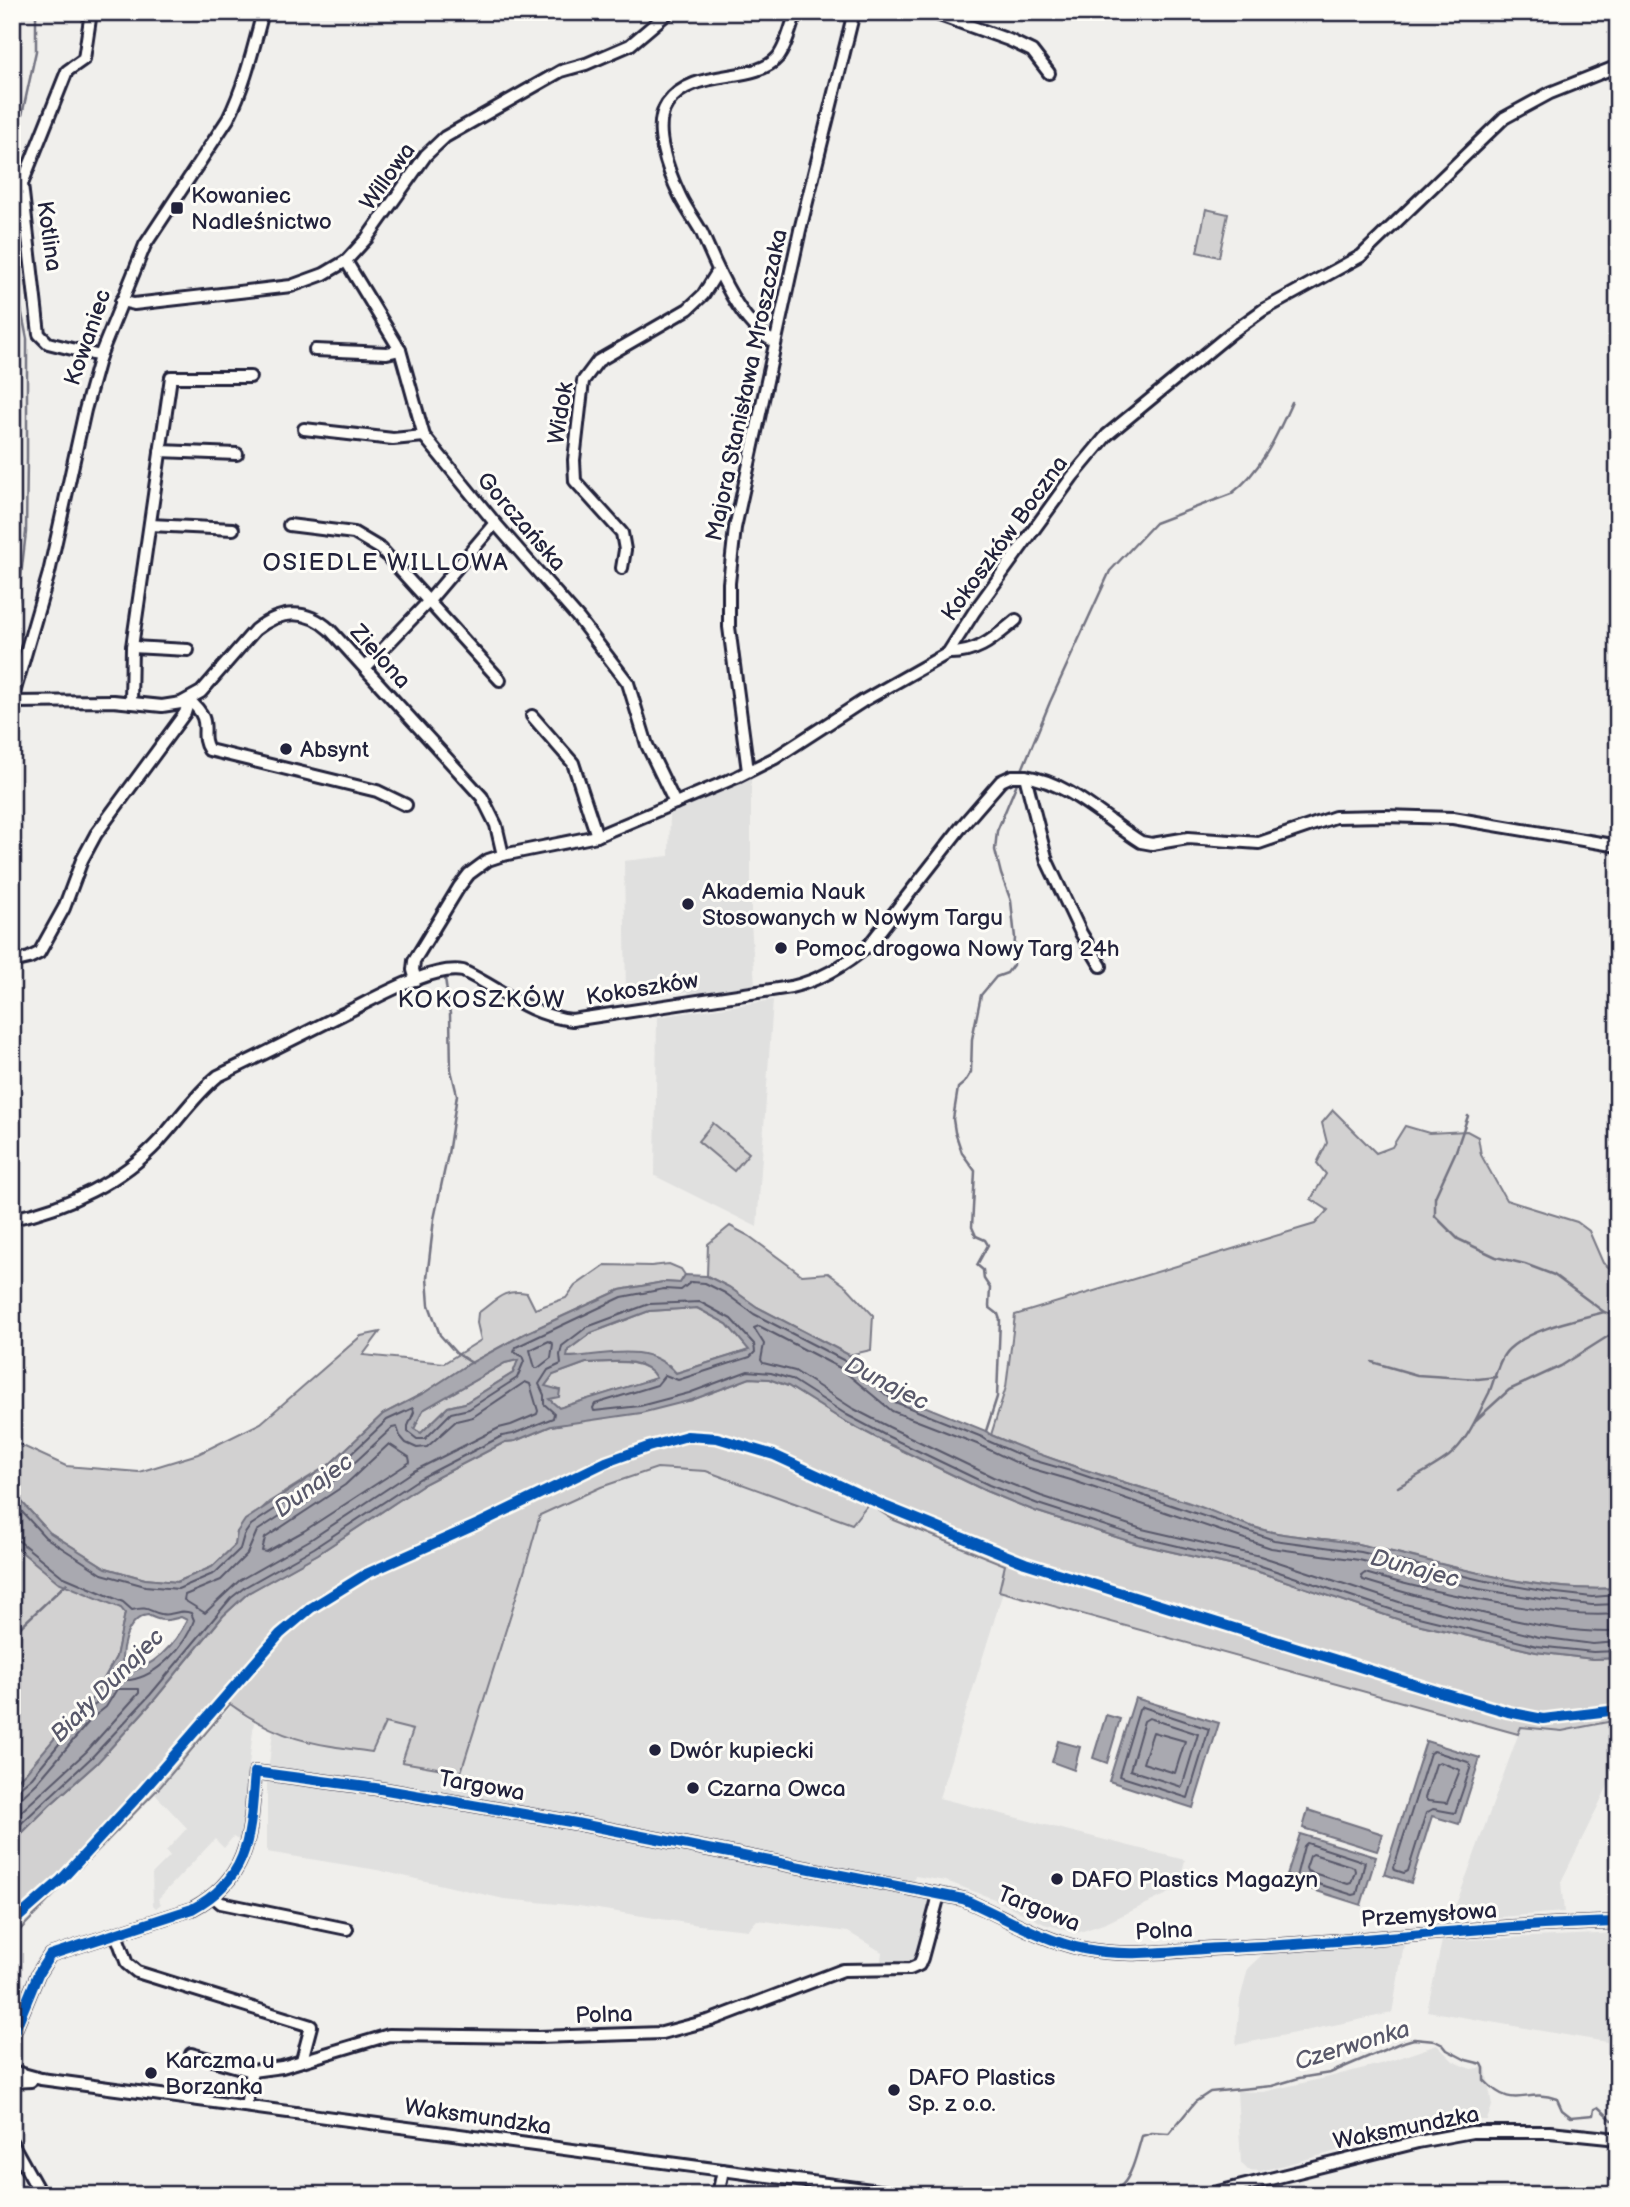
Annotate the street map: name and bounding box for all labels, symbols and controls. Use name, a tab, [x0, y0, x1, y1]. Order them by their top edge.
street label: Willowa	[354, 137, 422, 216]
place label: Kowaniec Nadleśnictwo	[191, 182, 332, 236]
street label: Kotlina	[30, 199, 68, 273]
marker: Kowaniec Nadleśnictwo	[169, 200, 185, 216]
street label: Majora Stanisława Mroszczaka	[700, 227, 794, 544]
street label: Kowaniec	[58, 285, 117, 389]
street label: Widok	[542, 379, 580, 446]
street label: Kokoszków Boczna	[935, 450, 1074, 627]
street label: Gorczańska	[471, 466, 572, 577]
district label: OSIEDLE WILLOWA	[262, 548, 510, 577]
street label: Zielona	[343, 618, 416, 695]
place label: Absynt	[300, 736, 369, 764]
marker: Absynt	[278, 741, 294, 757]
place label: Akademia Nauk Stosowanych w Nowym Targu	[702, 878, 1003, 932]
marker: Akademia Nauk Stosowanych w Nowym Targu	[680, 896, 696, 912]
place label: Pomoc drogowa Nowy Targ 24h	[795, 935, 1119, 963]
marker: Pomoc drogowa Nowy Targ 24h	[773, 940, 789, 956]
street label: Kokoszków	[584, 966, 701, 1012]
district label: KOKOSZKÓW	[397, 984, 567, 1014]
water label: Dunajec	[840, 1350, 934, 1417]
water label: Dunajec	[268, 1447, 359, 1524]
water label: Dunajec	[1368, 1543, 1462, 1594]
water label: Biały Dunajec	[44, 1622, 171, 1748]
place label: Dwór kupiecki	[669, 1737, 814, 1765]
marker: Dwór kupiecki	[647, 1742, 663, 1758]
street label: Targowa	[437, 1765, 527, 1807]
place label: Czarna Owca	[707, 1775, 846, 1803]
marker: Czarna Owca	[685, 1780, 701, 1796]
place label: DAFO Plastics Magazyn	[1071, 1866, 1318, 1894]
marker: DAFO Plastics Magazyn	[1049, 1871, 1065, 1887]
street label: Targowa	[993, 1880, 1084, 1938]
street label: Przemysłowa	[1360, 1896, 1498, 1934]
street label: Polna	[1134, 1916, 1194, 1946]
street label: Polna	[575, 2000, 633, 2030]
water label: Czerwonka	[1291, 2014, 1413, 2077]
place label: Karczma u Borzanka	[165, 2047, 275, 2101]
place label: DAFO Plastics Sp. z o.o.	[908, 2064, 1055, 2118]
marker: Karczma u Borzanka	[143, 2065, 159, 2081]
marker: DAFO Plastics Sp. z o.o.	[886, 2082, 902, 2098]
street label: Waksmundzka	[403, 2093, 553, 2141]
street label: Waksmundzka	[1331, 2100, 1482, 2156]

